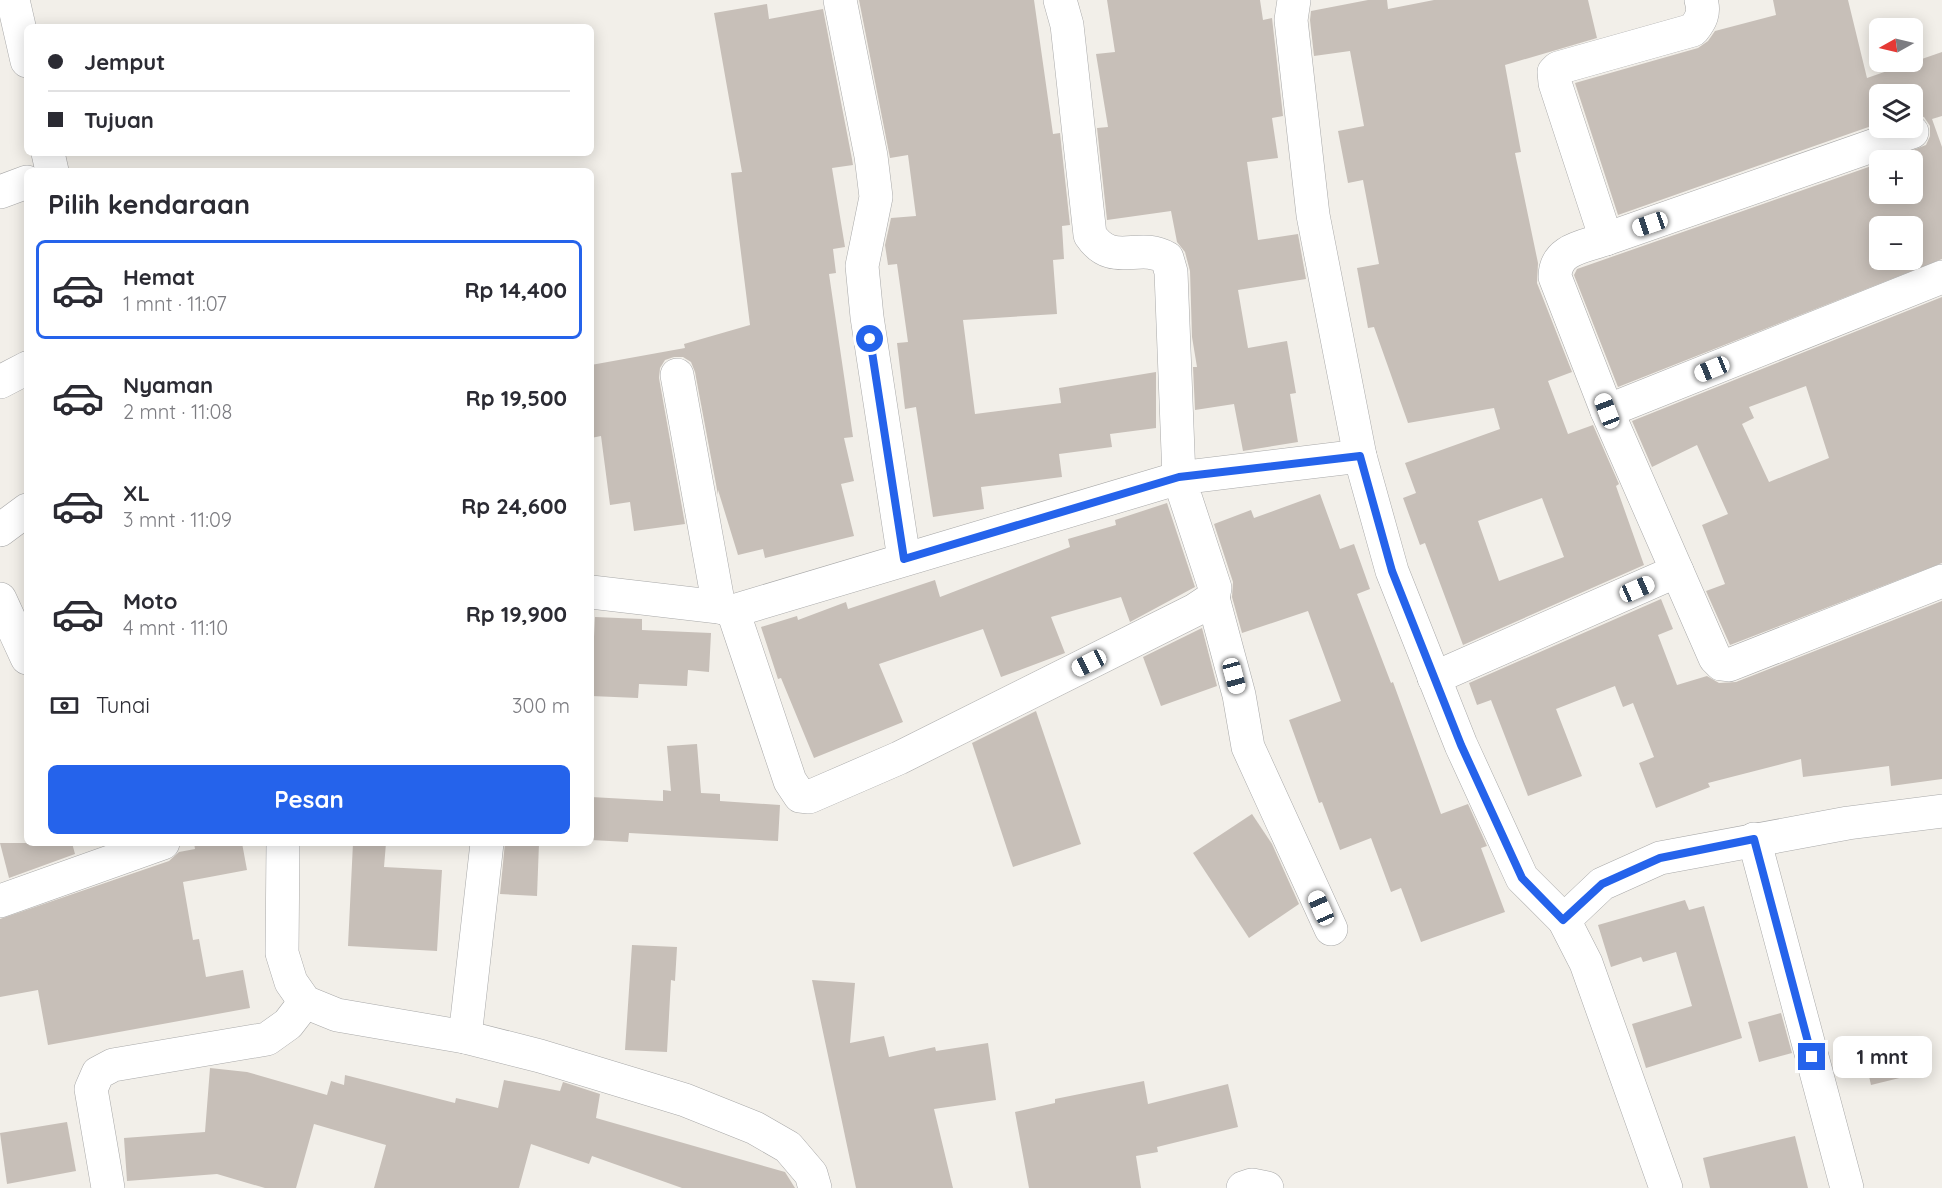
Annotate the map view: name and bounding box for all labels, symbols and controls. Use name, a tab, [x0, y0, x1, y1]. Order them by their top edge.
north arrow	[1869, 18, 1923, 72]
map controls	[1869, 18, 1923, 270]
text: Jemput	[84, 48, 165, 76]
button: layers	[1869, 84, 1923, 138]
text: Tujuan	[84, 106, 154, 134]
button: +	[1869, 150, 1923, 204]
text: Pilih kendaraan	[48, 187, 250, 221]
car	[1630, 210, 1670, 238]
button: −	[1869, 216, 1923, 270]
icon: car	[51, 263, 105, 317]
text: Hemat	[123, 263, 195, 291]
text: Rp 14,400	[464, 276, 567, 304]
text: 1 mnt · 11:07	[123, 291, 227, 316]
route start	[856, 325, 883, 352]
car	[1692, 354, 1732, 384]
icon: car	[51, 371, 105, 425]
text: Nyaman	[123, 371, 213, 399]
text: Rp 19,500	[466, 384, 567, 412]
car	[1592, 391, 1622, 431]
text: 2 mnt · 11:08	[123, 399, 232, 424]
icon: car	[51, 479, 105, 533]
text: XL	[123, 479, 150, 507]
text: Rp 24,600	[461, 492, 567, 520]
text: 3 mnt · 11:09	[123, 507, 232, 532]
car	[1617, 573, 1657, 605]
icon: car	[51, 587, 105, 641]
text: Moto	[123, 587, 177, 615]
text: Rp 19,900	[466, 600, 567, 628]
text: 4 mnt · 11:10	[123, 615, 228, 640]
car	[1069, 647, 1109, 679]
car	[1221, 656, 1247, 696]
icon: cash	[48, 689, 81, 722]
text: Tunai	[96, 691, 150, 719]
text: 300 m	[512, 693, 570, 718]
button: Pesan	[48, 765, 570, 834]
car	[1305, 888, 1337, 928]
callout: 1 mnt	[1833, 1036, 1932, 1078]
route end	[1798, 1043, 1825, 1070]
text: 1 mnt	[1857, 1044, 1908, 1069]

